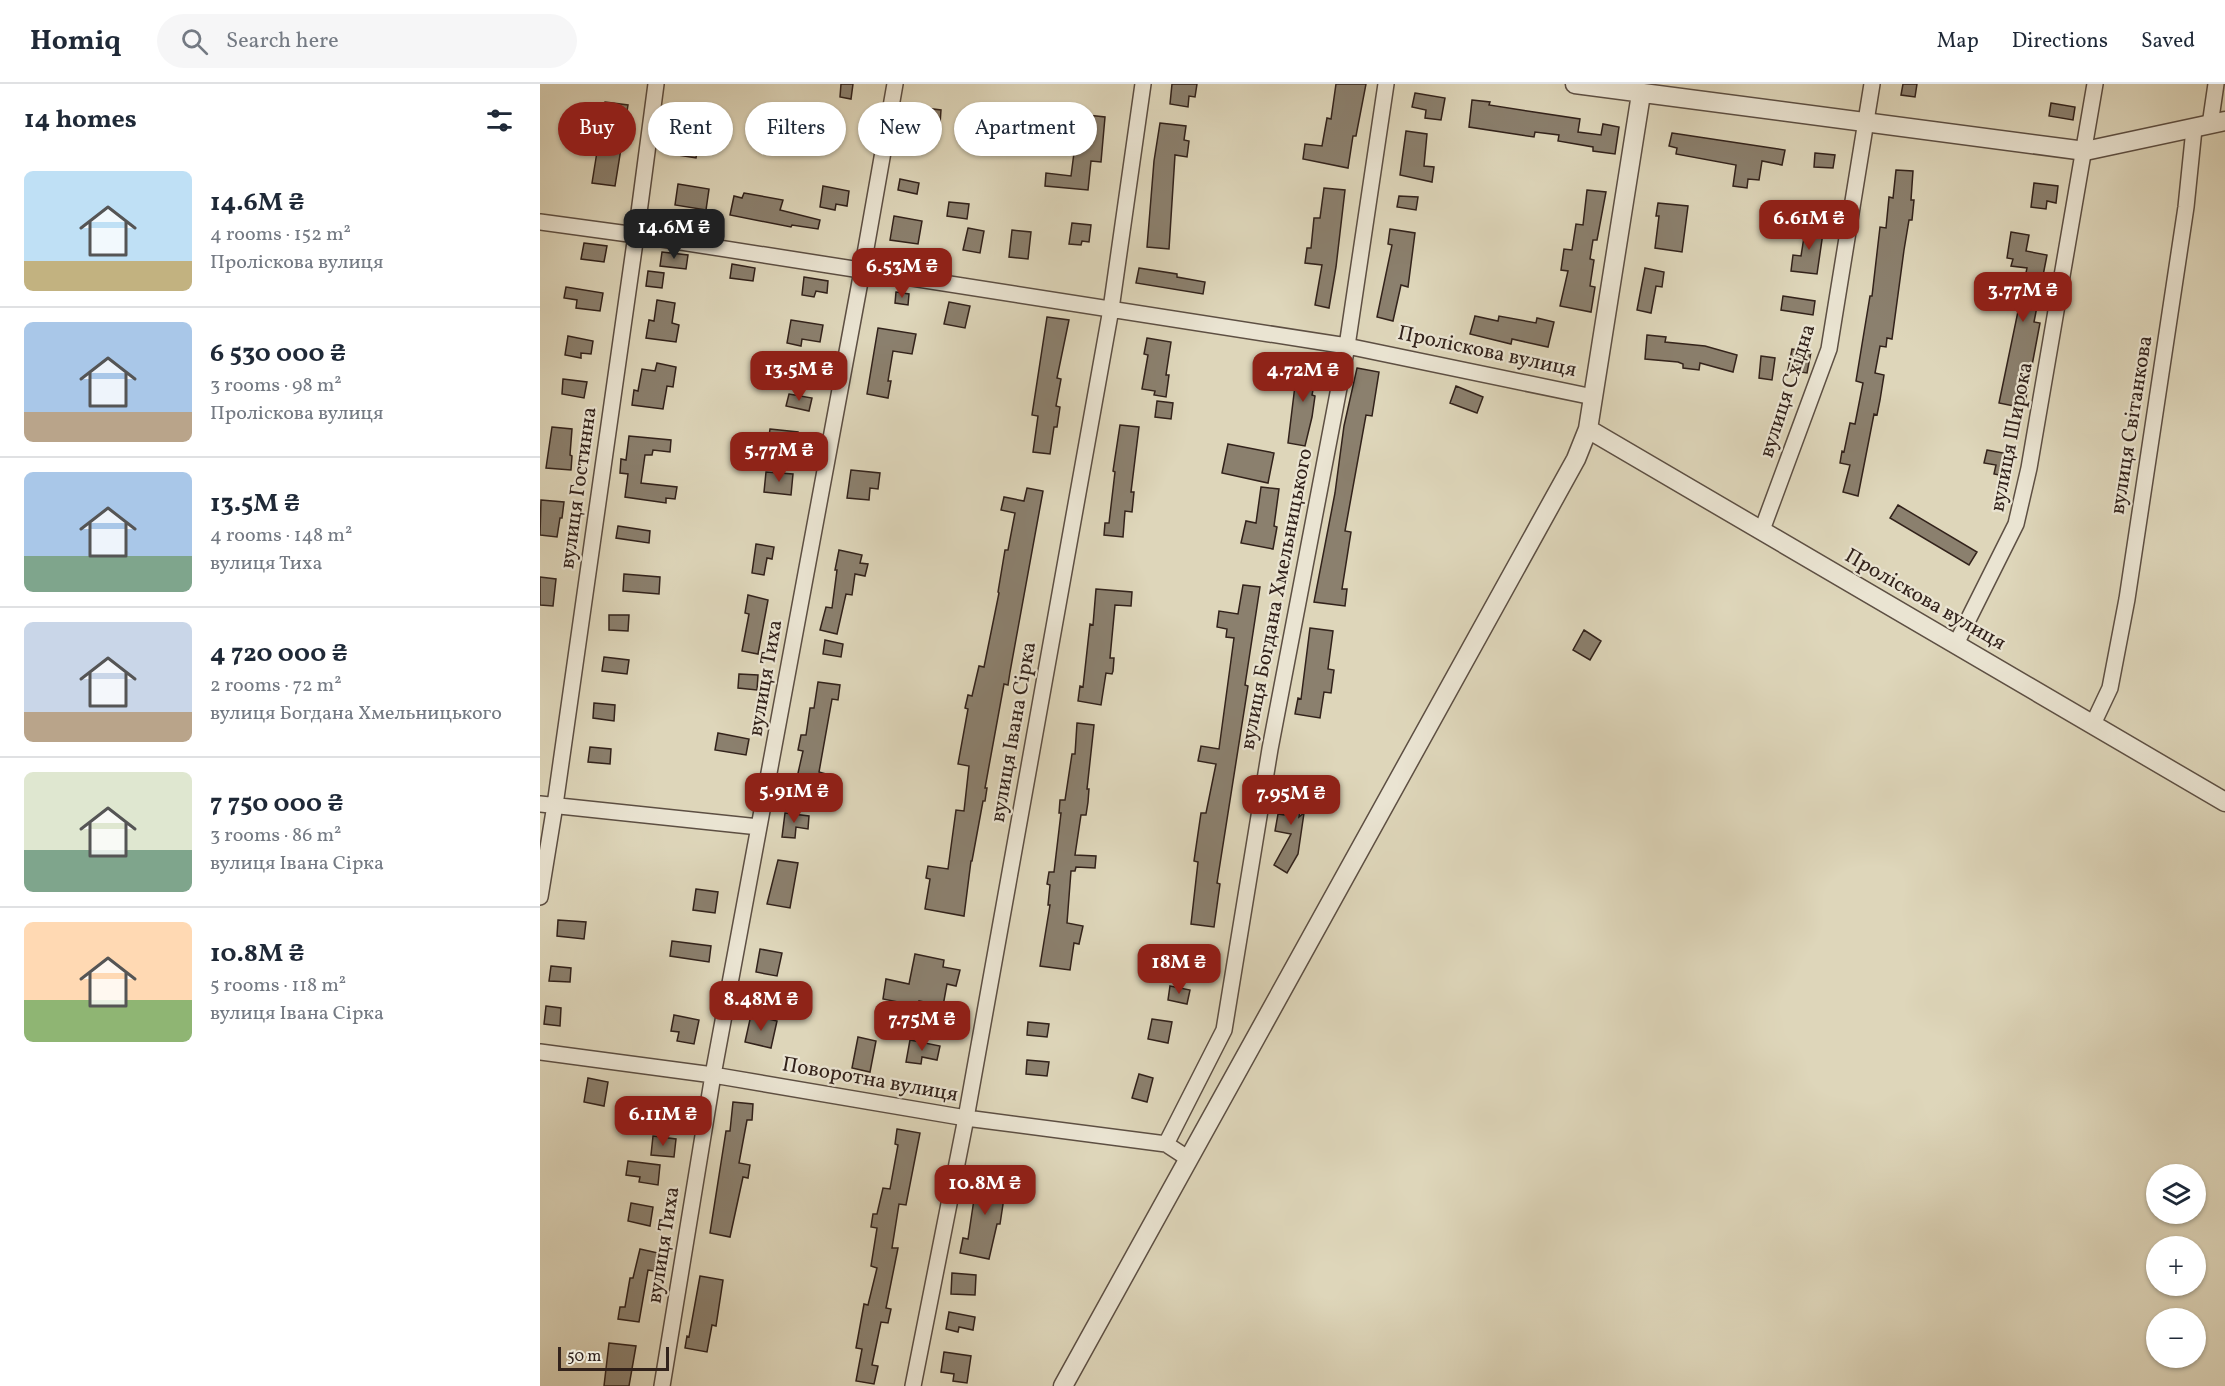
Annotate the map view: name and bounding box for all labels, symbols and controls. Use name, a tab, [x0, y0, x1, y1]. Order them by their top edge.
search box	[157, 14, 577, 68]
text: Homiq	[30, 22, 121, 61]
icon: search	[178, 25, 211, 58]
text: Search here	[226, 26, 339, 57]
text: Map	[1937, 27, 1979, 56]
text: Directions	[2012, 27, 2108, 56]
text: Saved	[2141, 27, 2195, 56]
text: 14 homes	[24, 102, 137, 138]
chip: Buy	[558, 102, 636, 156]
chip: Rent	[648, 102, 733, 156]
chip: Filters	[745, 102, 846, 156]
chip: New	[858, 102, 942, 156]
chip: Apartment	[954, 102, 1097, 156]
icon: filters	[483, 104, 516, 137]
text: 14.6M ₴	[210, 185, 304, 221]
icon: home	[72, 195, 144, 267]
pin: 6.61M ₴	[1754, 200, 1864, 251]
text: 6.61M ₴	[1773, 205, 1845, 233]
pin: 14.6M ₴	[619, 209, 729, 260]
text: 14.6M ₴	[638, 214, 710, 242]
text: 4 rooms · 152 m²	[210, 221, 351, 249]
pin: 6.53M ₴	[847, 248, 957, 299]
text: Проліскова вулиця	[210, 249, 383, 277]
text: 6.53M ₴	[866, 253, 938, 281]
pin: 3.77M ₴	[1968, 272, 2078, 323]
text: 3.77M ₴	[1988, 277, 2058, 305]
street label: Проліскова вулиця	[1395, 319, 1579, 385]
street label: вулиця Східна	[1753, 320, 1823, 462]
street label: вулиця Світанкова	[2104, 334, 2160, 516]
text: 6 530 000 ₴	[210, 336, 346, 372]
icon: home	[72, 346, 144, 418]
pin: 13.5M ₴	[744, 351, 854, 402]
pin: 4.72M ₴	[1248, 352, 1358, 403]
text: 13.5M ₴	[764, 356, 834, 384]
text: 4.72M ₴	[1267, 357, 1339, 385]
street label: вулиця Широка	[1983, 360, 2041, 514]
text: 3 rooms · 98 m²	[210, 372, 342, 400]
text: Проліскова вулиця	[210, 400, 383, 428]
street label: вулиця Гостинна	[553, 405, 605, 571]
pin: 5.77M ₴	[724, 432, 834, 483]
text: 5.77M ₴	[744, 437, 814, 465]
street label: вулиця Богдана Хмельницького	[1234, 446, 1320, 752]
text: 13.5M ₴	[210, 486, 300, 522]
icon: home	[72, 496, 144, 568]
text: 4 rooms · 148 m²	[210, 522, 352, 550]
street label: Проліскова вулиця	[1839, 542, 2011, 658]
text: вулиця Тиха	[210, 550, 322, 578]
street label: вулиця Тиха	[741, 617, 791, 739]
text: 4 720 000 ₴	[210, 636, 348, 672]
street label: вулиця Івана Сірка	[984, 640, 1044, 824]
icon: home	[72, 646, 144, 718]
text: 2 rooms · 72 m²	[210, 672, 342, 700]
text: вулиця Богдана Хмельницького	[210, 700, 502, 728]
pin: 5.91M ₴	[739, 773, 849, 824]
pin: 7.95M ₴	[1236, 775, 1346, 826]
text: 5.91M ₴	[759, 778, 829, 806]
text: 7.95M ₴	[1256, 780, 1326, 808]
text: 7 750 000 ₴	[210, 786, 344, 822]
icon: home	[72, 796, 144, 868]
text: 3 rooms · 86 m²	[210, 822, 341, 850]
text: вулиця Івана Сірка	[210, 850, 384, 878]
text: 10.8M ₴	[210, 936, 305, 972]
pin: 18M ₴	[1137, 944, 1221, 995]
icon: home	[72, 946, 144, 1018]
text: 18M ₴	[1152, 949, 1206, 977]
text: 5 rooms · 118 m²	[210, 972, 346, 1000]
pin: 8.48M ₴	[706, 981, 816, 1032]
text: 8.48M ₴	[724, 986, 798, 1014]
text: вулиця Івана Сірка	[210, 1000, 384, 1028]
pin: 7.75M ₴	[867, 1001, 977, 1052]
text: 7.75M ₴	[888, 1006, 956, 1034]
street label: Поворотна вулиця	[780, 1050, 960, 1110]
pin: 6.11M ₴	[608, 1096, 718, 1147]
text: 6.11M ₴	[629, 1101, 697, 1129]
map controls	[2146, 1164, 2206, 1368]
button: layers	[2146, 1164, 2206, 1224]
pin: 10.8M ₴	[930, 1165, 1040, 1216]
text: 10.8M ₴	[949, 1170, 1021, 1198]
street label: вулиця Тиха	[640, 1184, 688, 1306]
button: +	[2146, 1236, 2206, 1296]
button: −	[2146, 1308, 2206, 1368]
scale bar	[558, 1344, 669, 1372]
text: 50 m	[567, 1346, 601, 1368]

